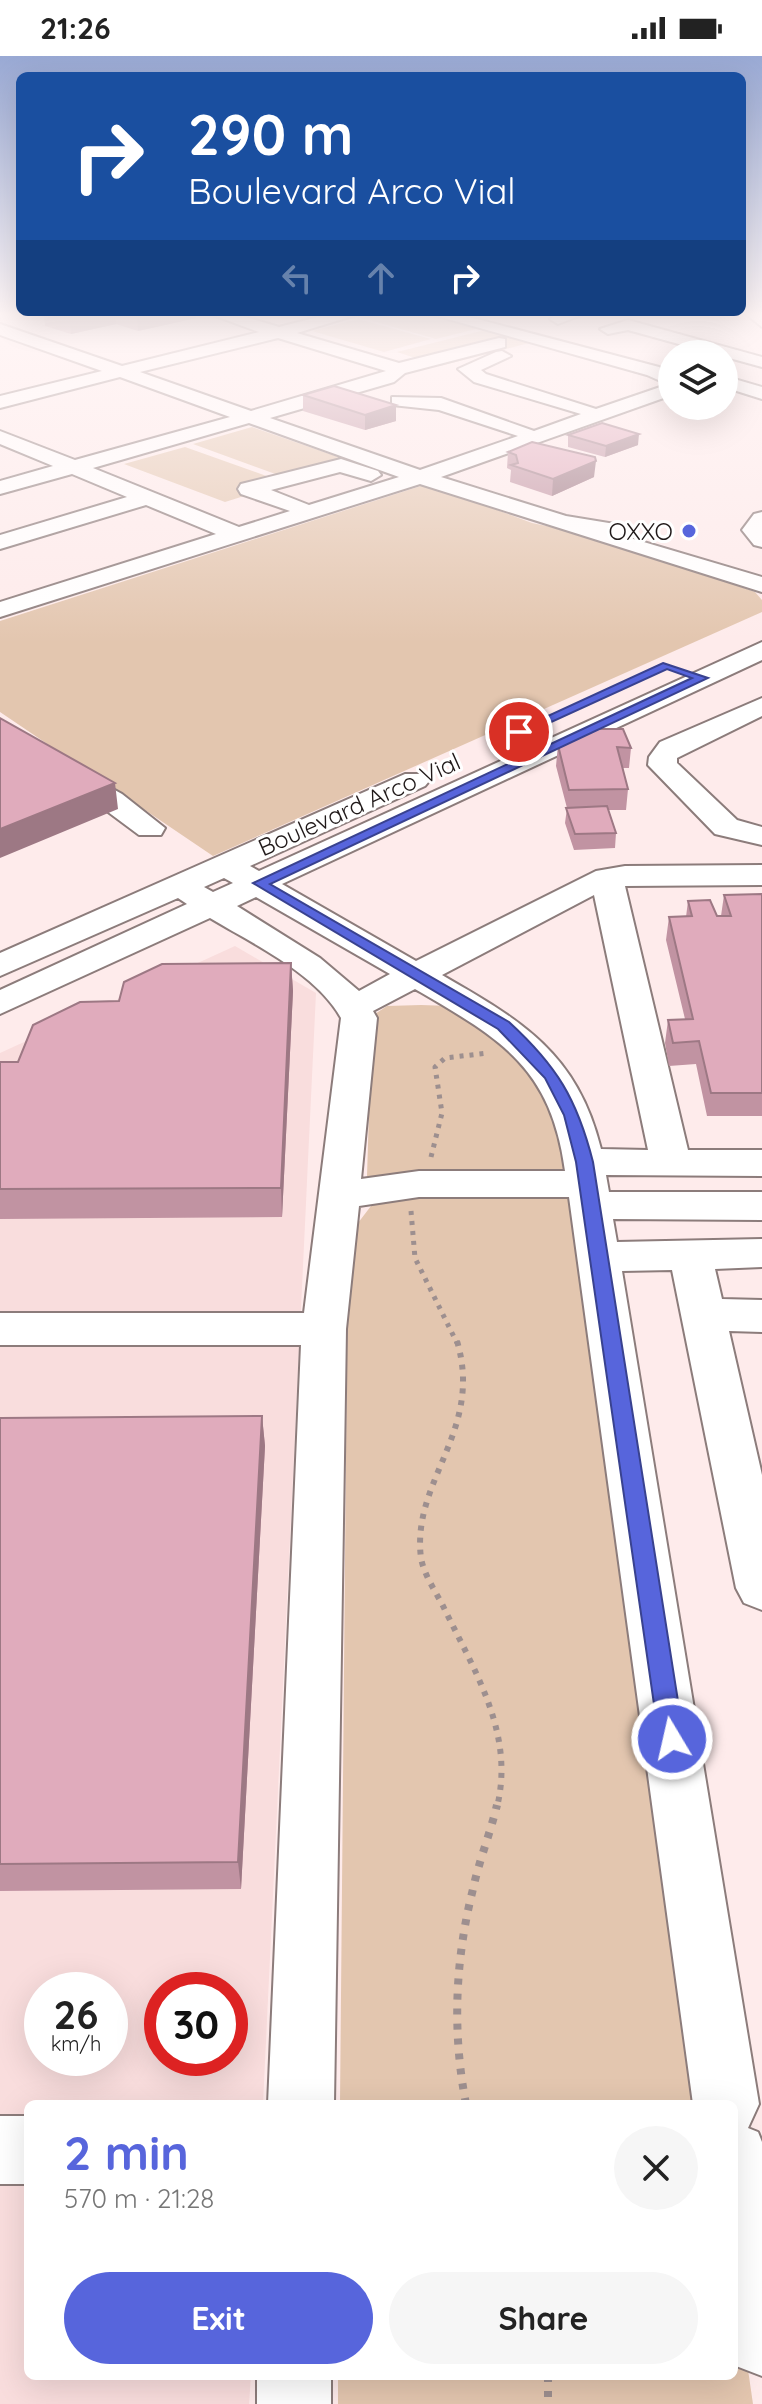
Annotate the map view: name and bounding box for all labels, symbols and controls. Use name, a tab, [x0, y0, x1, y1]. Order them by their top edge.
text: 21:26	[40, 9, 111, 47]
text: 290 m	[188, 99, 353, 169]
icon: right	[56, 104, 160, 208]
text: Boulevard Arco Vial	[188, 168, 516, 213]
icon: left	[275, 256, 319, 300]
icon: ahead	[359, 256, 403, 300]
icon: right	[443, 256, 487, 300]
map controls	[658, 340, 738, 420]
button: layers	[658, 340, 738, 420]
place label: OXXO	[609, 516, 673, 546]
marker: OXXO	[680, 522, 698, 540]
pin	[485, 698, 553, 766]
icon: arrive	[497, 710, 541, 754]
street label: Boulevard Arco Vial	[253, 746, 465, 862]
position arrow	[630, 1697, 714, 1781]
speed limit sign: 30	[144, 1972, 248, 2076]
text: 26	[54, 1989, 98, 2039]
text: km/h	[51, 2031, 101, 2056]
text: 2 min	[64, 2122, 189, 2182]
button: close	[614, 2126, 698, 2210]
text: 570 m · 21:28	[64, 2182, 214, 2215]
button: Exit	[64, 2272, 373, 2364]
button: Share	[389, 2272, 698, 2364]

